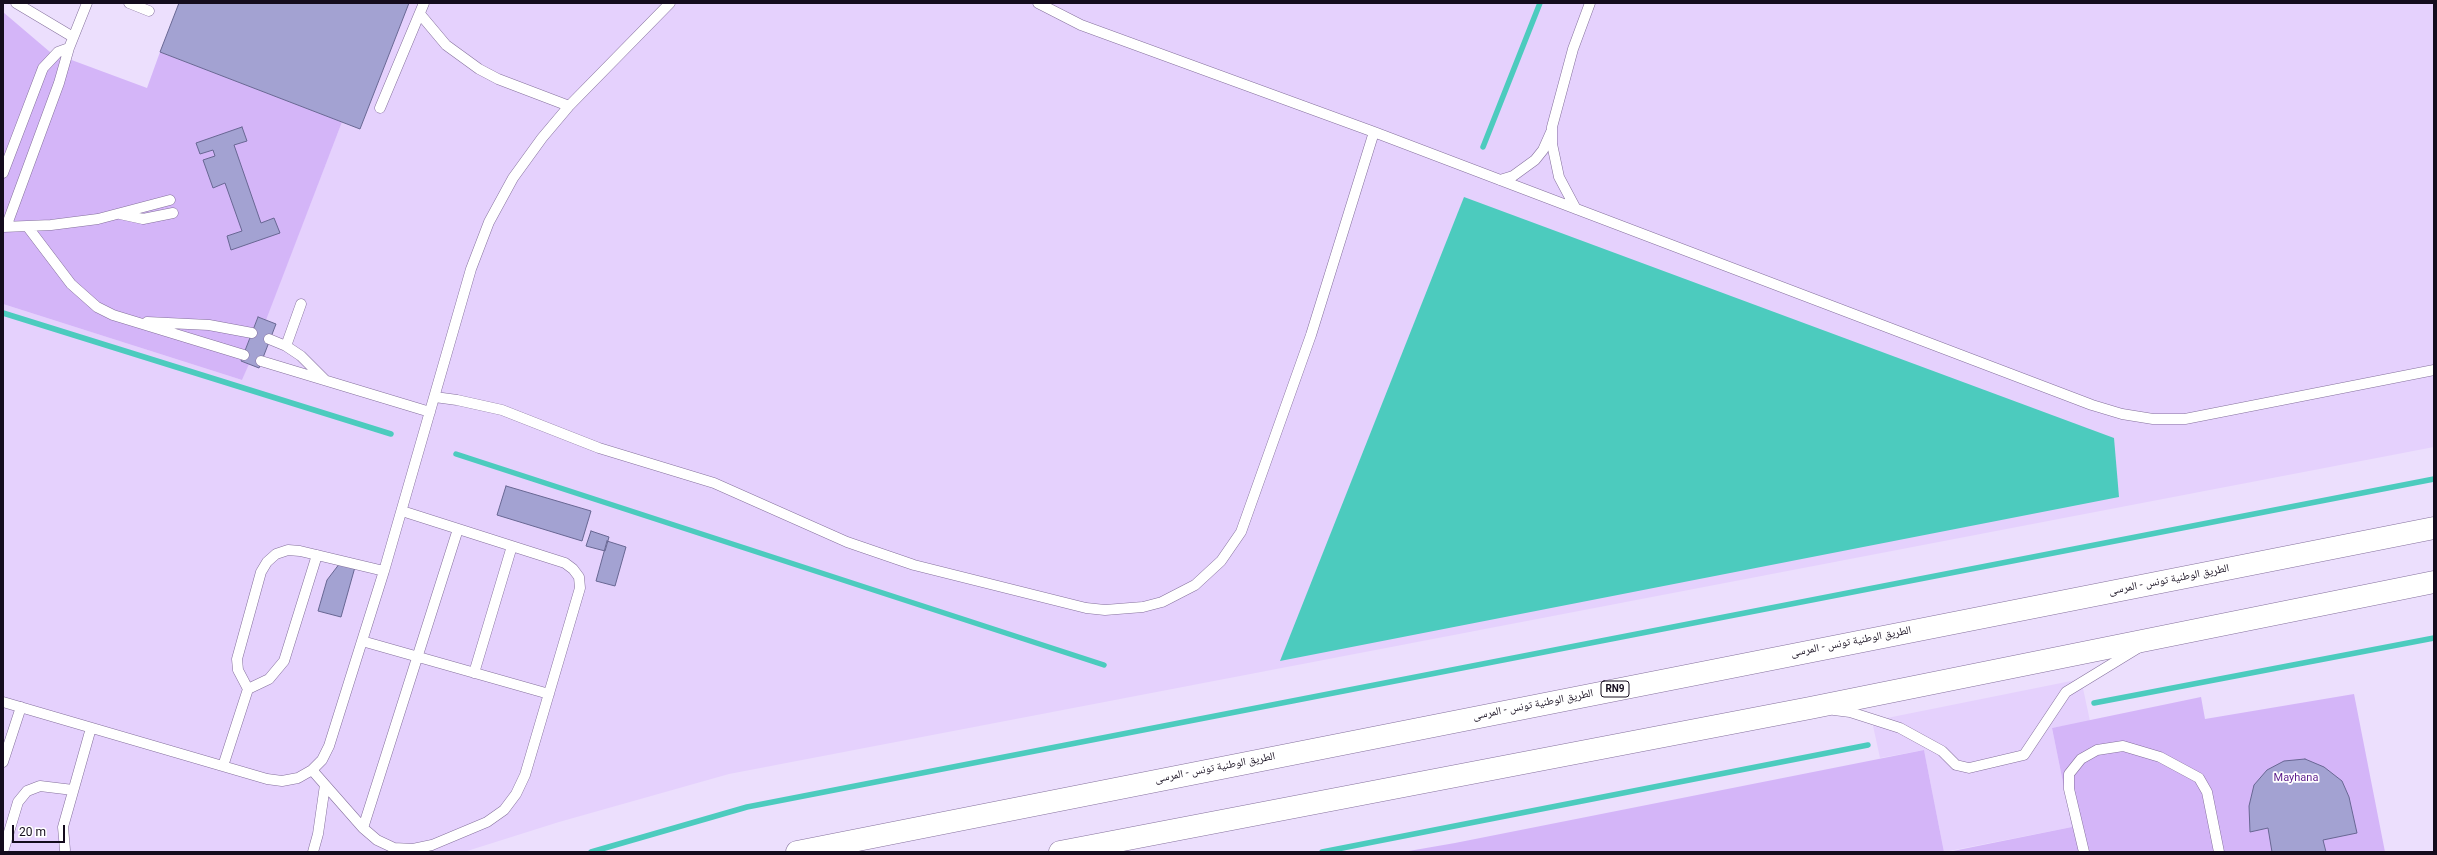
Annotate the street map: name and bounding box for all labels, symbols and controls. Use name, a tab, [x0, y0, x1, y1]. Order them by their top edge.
street label: الطريق الوطنية تونس - المرسى	[2108, 562, 2230, 598]
street label: الطريق الوطنية تونس - المرسى	[1790, 624, 1912, 660]
road number: RN9	[1601, 681, 1629, 697]
street label: الطريق الوطنية تونس - المرسى	[1472, 687, 1594, 723]
street label: الطريق الوطنية تونس - المرسى	[1154, 750, 1276, 786]
park label: Mayhana	[2274, 771, 2318, 785]
scale bar	[14, 817, 67, 843]
text: 20 m	[19, 825, 46, 839]

